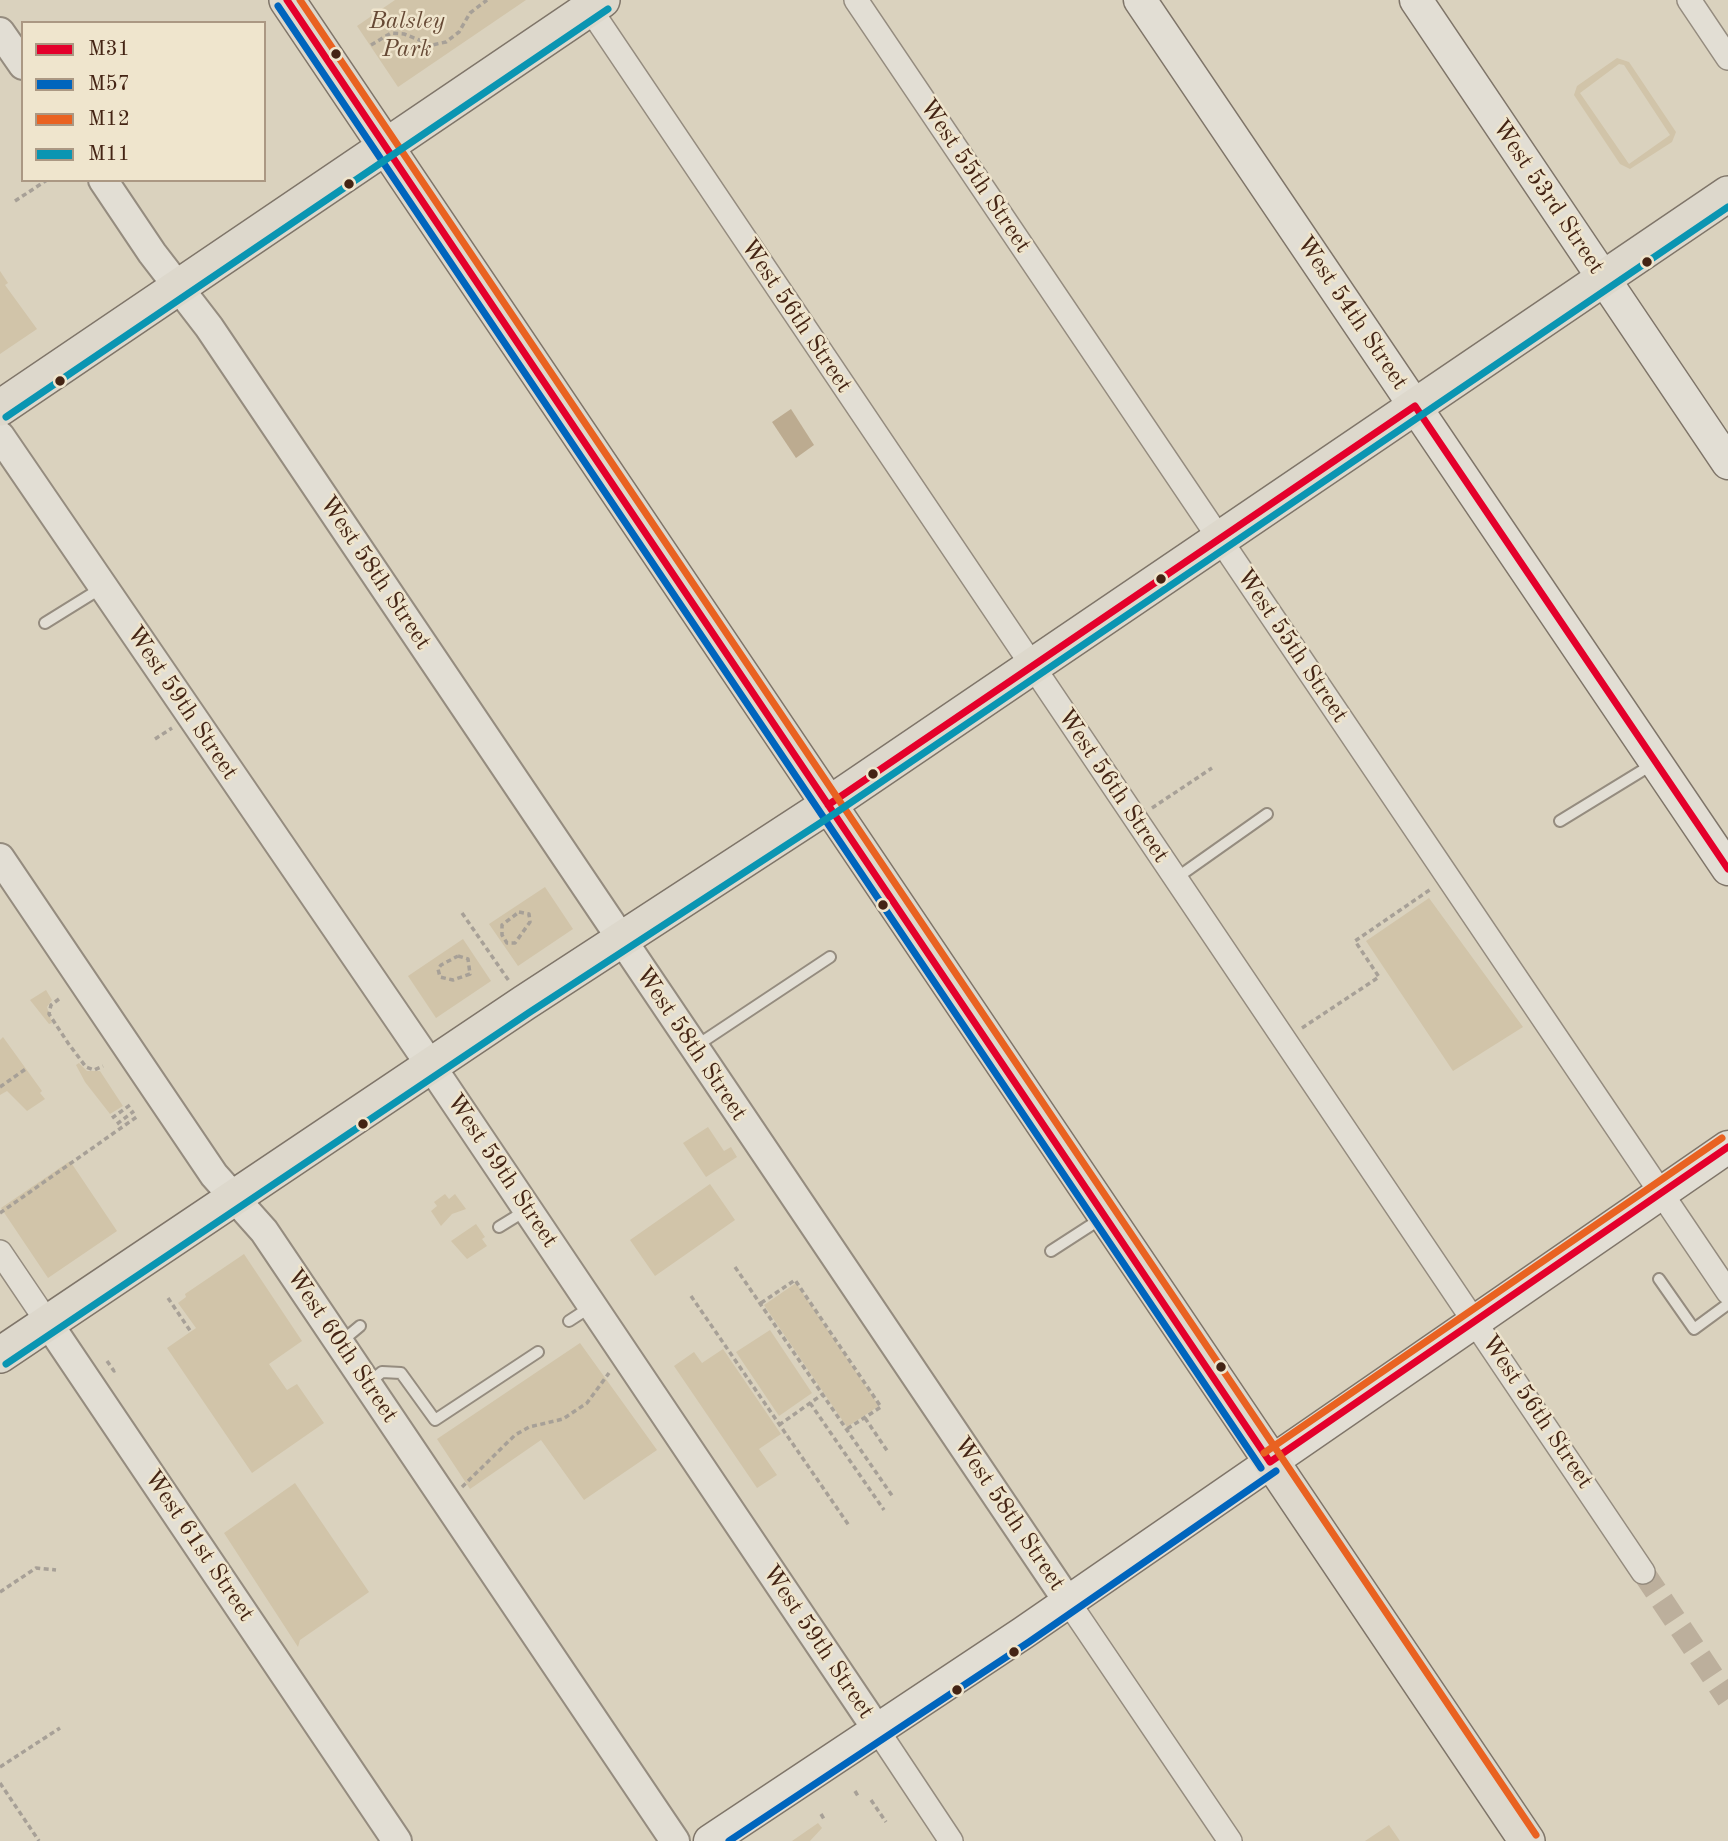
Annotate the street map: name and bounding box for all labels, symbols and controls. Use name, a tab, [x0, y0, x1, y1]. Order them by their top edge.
park label: Balsley Park	[369, 8, 445, 64]
legend	[21, 21, 266, 182]
text: M31	[88, 39, 130, 60]
unlabelled marker	[329, 47, 343, 61]
text: M57	[88, 74, 130, 95]
street label: West 55th Street	[913, 94, 1037, 258]
text: M12	[88, 109, 130, 130]
street label: West 53rd Street	[1486, 114, 1610, 280]
text: M11	[88, 144, 130, 165]
unlabelled marker	[342, 177, 356, 191]
street label: West 54th Street	[1290, 231, 1414, 395]
street label: West 56th Street	[734, 234, 858, 398]
unlabelled marker	[1640, 255, 1654, 269]
unlabelled marker	[53, 374, 67, 388]
street label: West 58th Street	[313, 491, 437, 655]
street label: West 55th Street	[1230, 564, 1354, 728]
unlabelled marker	[1154, 572, 1168, 586]
street label: West 59th Street	[120, 621, 244, 785]
street label: West 56th Street	[1051, 704, 1175, 868]
unlabelled marker	[866, 767, 880, 781]
unlabelled marker	[876, 898, 890, 912]
street label: West 58th Street	[629, 962, 753, 1126]
street label: West 59th Street	[440, 1089, 564, 1253]
unlabelled marker	[356, 1117, 370, 1131]
street label: West 60th Street	[280, 1264, 404, 1428]
street label: West 56th Street	[1475, 1330, 1599, 1494]
unlabelled marker	[1214, 1360, 1228, 1374]
street label: West 58th Street	[947, 1432, 1071, 1596]
street label: West 61st Street	[138, 1465, 260, 1627]
street label: West 59th Street	[756, 1560, 880, 1724]
unlabelled marker	[1007, 1645, 1021, 1659]
unlabelled marker	[950, 1683, 964, 1697]

